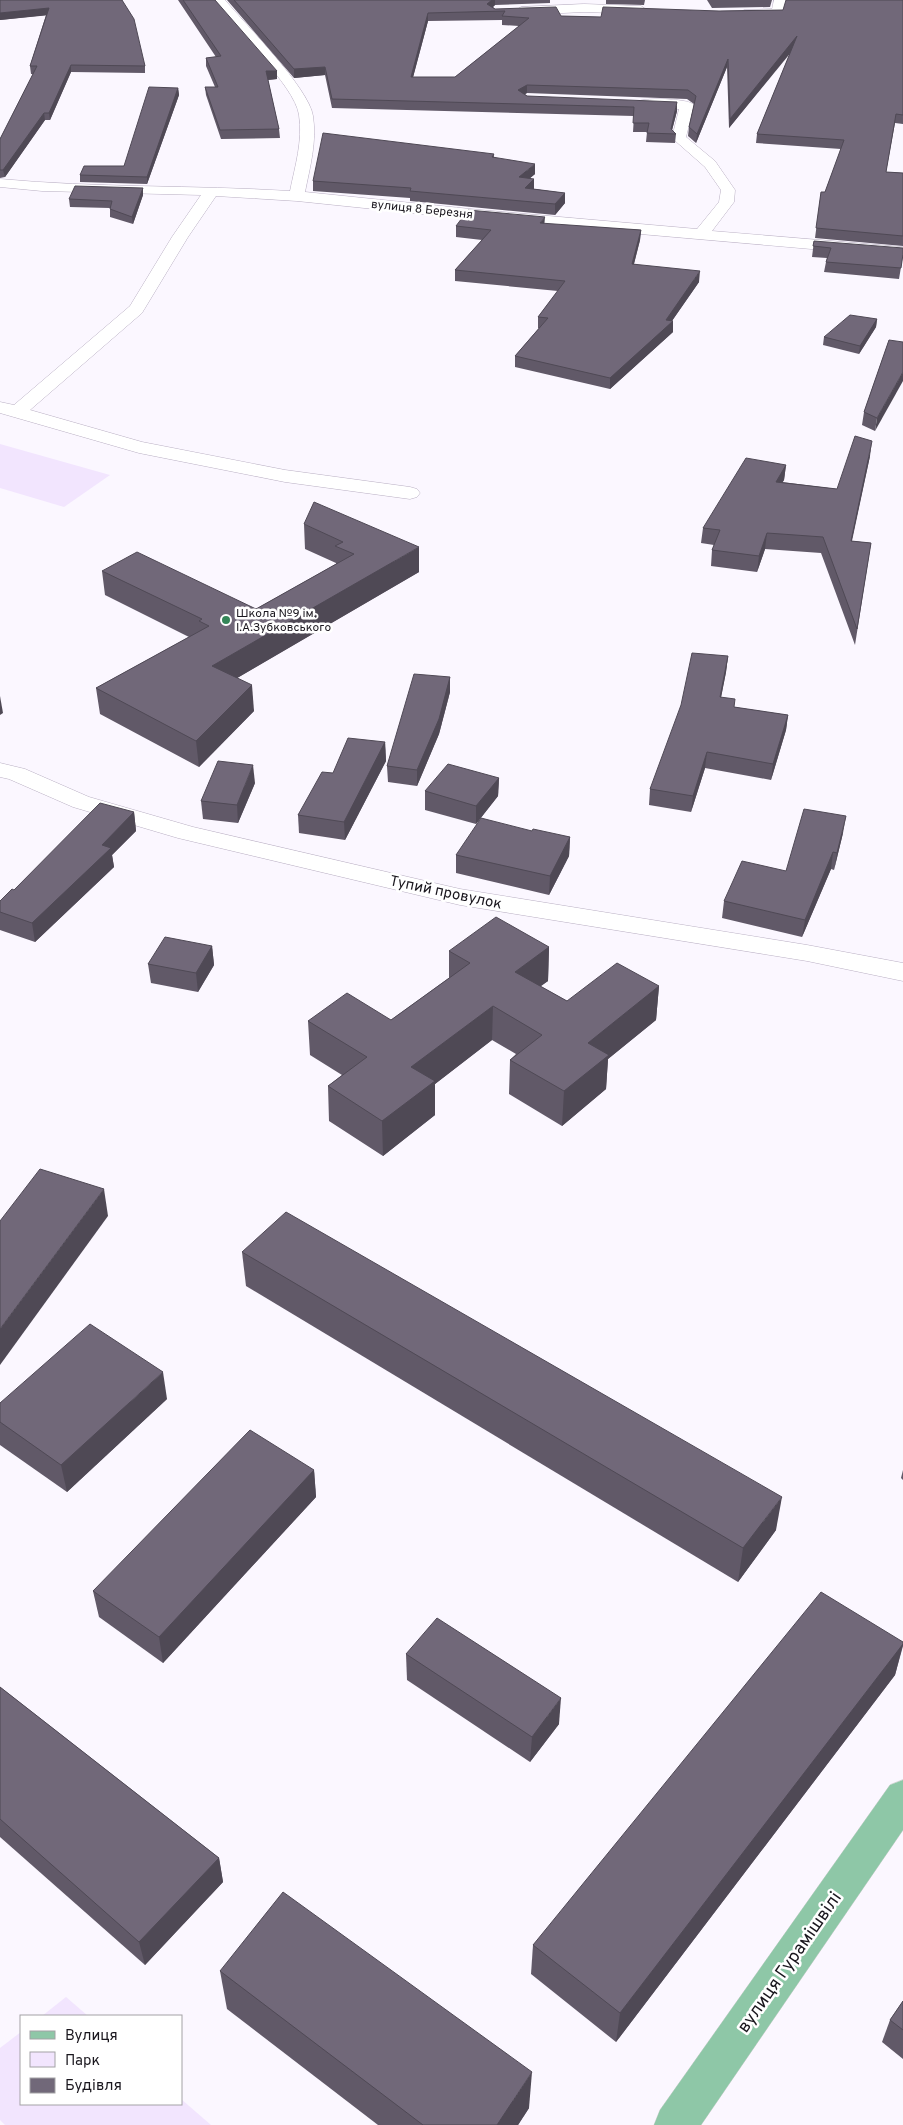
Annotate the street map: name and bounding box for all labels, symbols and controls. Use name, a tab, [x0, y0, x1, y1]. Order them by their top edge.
street label: вулиця 8 Березня	[370, 197, 474, 223]
place label: Школа №9 ім. І.А.Зубковського	[236, 606, 331, 636]
marker: Школа №9 ім. І.А.Зубковського	[220, 614, 232, 626]
street label: Тупий провулок	[388, 872, 504, 915]
street label: вулиця Гурамішвілі	[733, 1888, 848, 2038]
legend	[20, 2015, 182, 2105]
text: Вулиця	[65, 2027, 118, 2046]
text: Парк	[65, 2052, 100, 2071]
text: Будівля	[65, 2077, 122, 2096]

